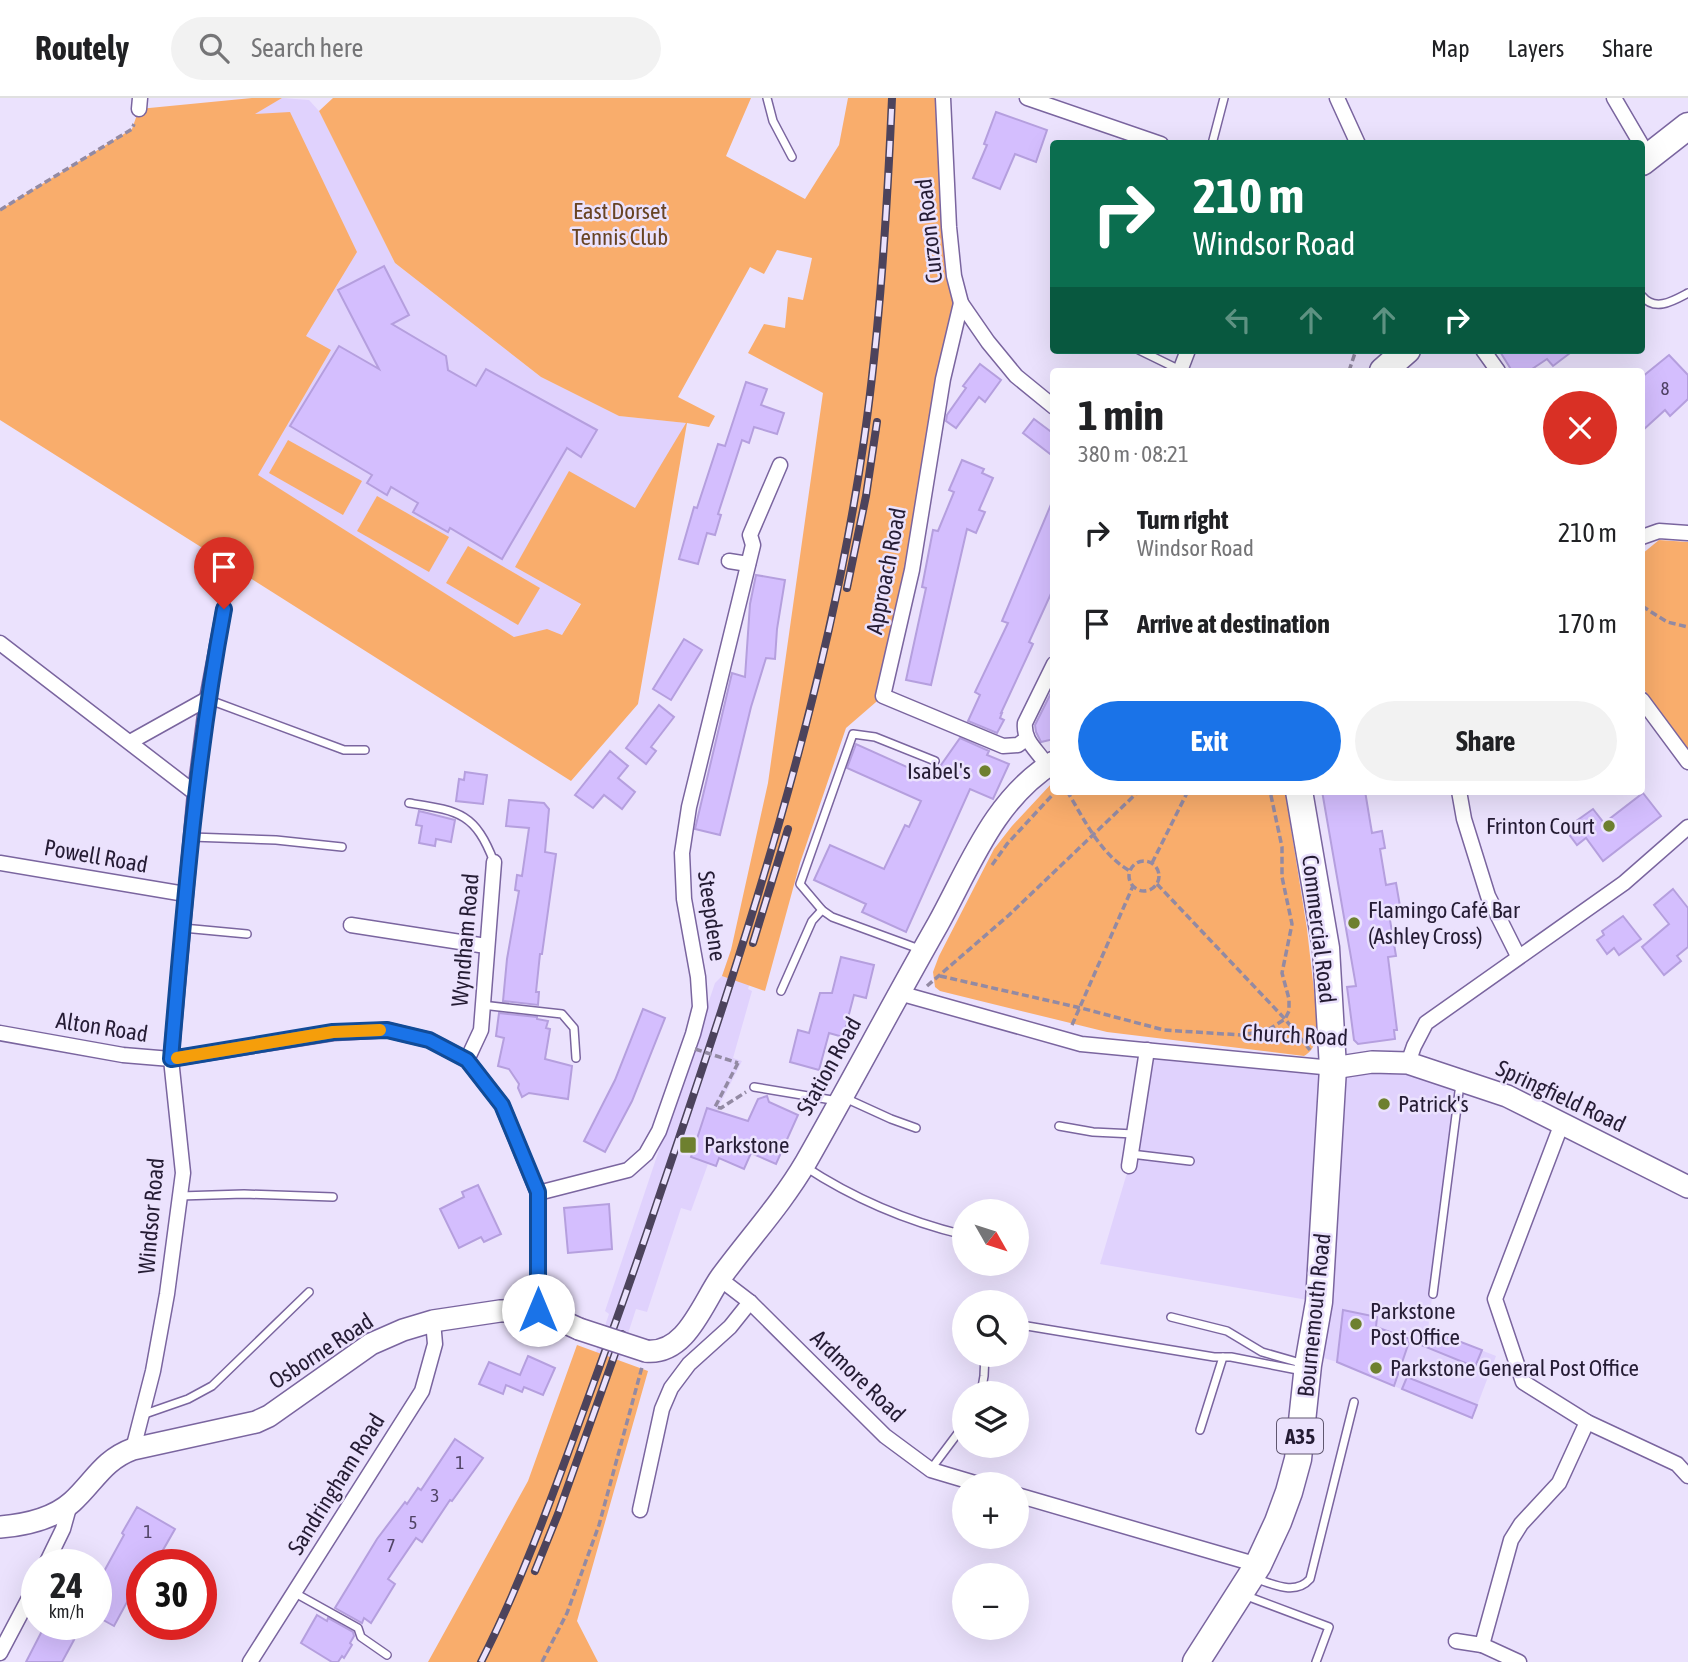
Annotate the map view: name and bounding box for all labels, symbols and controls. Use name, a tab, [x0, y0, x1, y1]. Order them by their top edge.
search box	[171, 17, 661, 80]
text: Routely	[35, 29, 129, 67]
icon: search	[195, 29, 233, 67]
text: Search here	[251, 33, 363, 63]
text: Map	[1431, 35, 1470, 62]
text: Layers	[1508, 35, 1564, 62]
text: Share	[1602, 35, 1653, 62]
text: 210 m	[1193, 167, 1304, 223]
icon: right	[1078, 168, 1169, 259]
street label: Curzon Road	[911, 177, 947, 285]
park label: East Dorset Tennis Club	[572, 198, 668, 250]
text: Windsor Road	[1193, 225, 1356, 262]
icon: left	[1219, 301, 1257, 339]
icon: ahead	[1292, 301, 1330, 339]
icon: ahead	[1365, 301, 1403, 339]
icon: right	[1438, 301, 1476, 339]
house number: 8	[1661, 377, 1670, 399]
text: 1 min	[1078, 391, 1164, 439]
button: close	[1543, 391, 1617, 465]
text: 380 m · 08:21	[1078, 441, 1189, 467]
text: Turn right	[1137, 505, 1228, 535]
street label: Approach Road	[861, 506, 911, 636]
icon: right	[1078, 514, 1116, 552]
text: 210 m	[1558, 518, 1617, 548]
text: Windsor Road	[1137, 535, 1254, 561]
pin	[194, 537, 254, 609]
icon: arrive	[205, 548, 243, 586]
icon: arrive	[1078, 605, 1116, 643]
text: Arrive at destination	[1137, 609, 1330, 639]
text: 170 m	[1558, 609, 1617, 639]
button: Exit	[1078, 701, 1341, 781]
button: Share	[1355, 701, 1617, 781]
place label: Isabel's	[907, 758, 971, 784]
marker: Isabel's	[977, 763, 993, 779]
place label: Frinton Court	[1486, 813, 1595, 839]
marker: Frinton Court	[1601, 818, 1617, 834]
street label: Powell Road	[42, 834, 150, 878]
street label: Commercial Road	[1297, 853, 1341, 1005]
street label: Steepdene	[693, 869, 731, 963]
street label: Wyndham Road	[446, 872, 484, 1008]
place label: Flamingo Café Bar (Ashley Cross)	[1368, 897, 1521, 949]
marker: Flamingo Café Bar (Ashley Cross)	[1346, 915, 1362, 931]
street label: Alton Road	[54, 1007, 150, 1047]
street label: Station Road	[791, 1013, 867, 1119]
street label: Church Road	[1241, 1019, 1349, 1051]
street label: Springfield Road	[1492, 1055, 1630, 1137]
place label: Patrick's	[1398, 1091, 1469, 1117]
marker: Patrick's	[1376, 1096, 1392, 1112]
place label: Parkstone	[704, 1132, 789, 1158]
marker: Parkstone	[678, 1135, 698, 1155]
street label: Windsor Road	[133, 1157, 169, 1275]
north arrow	[952, 1199, 1029, 1276]
map controls	[952, 1199, 1029, 1640]
street label: Bournemouth Road	[1292, 1232, 1336, 1398]
position arrow	[501, 1273, 575, 1347]
button: search	[952, 1290, 1029, 1367]
place label: Parkstone Post Office	[1370, 1298, 1460, 1350]
street label: Osborne Road	[264, 1308, 378, 1394]
marker: Parkstone Post Office	[1348, 1316, 1364, 1332]
street label: Ardmore Road	[806, 1325, 910, 1427]
place label: Parkstone General Post Office	[1390, 1355, 1639, 1381]
marker: Parkstone General Post Office	[1368, 1360, 1384, 1376]
button: layers	[952, 1381, 1029, 1458]
street label: Sandringham Road	[282, 1409, 390, 1559]
road number: A35	[1277, 1418, 1323, 1454]
house number: 1	[456, 1451, 464, 1473]
button: +	[952, 1472, 1029, 1549]
house number: 3	[431, 1484, 439, 1506]
house number: 5	[409, 1511, 417, 1533]
house number: 1	[144, 1520, 152, 1542]
house number: 7	[387, 1534, 395, 1556]
speed limit sign: 30	[126, 1549, 217, 1640]
button: −	[952, 1563, 1029, 1640]
text: 24	[50, 1565, 83, 1605]
text: km/h	[49, 1601, 84, 1622]

